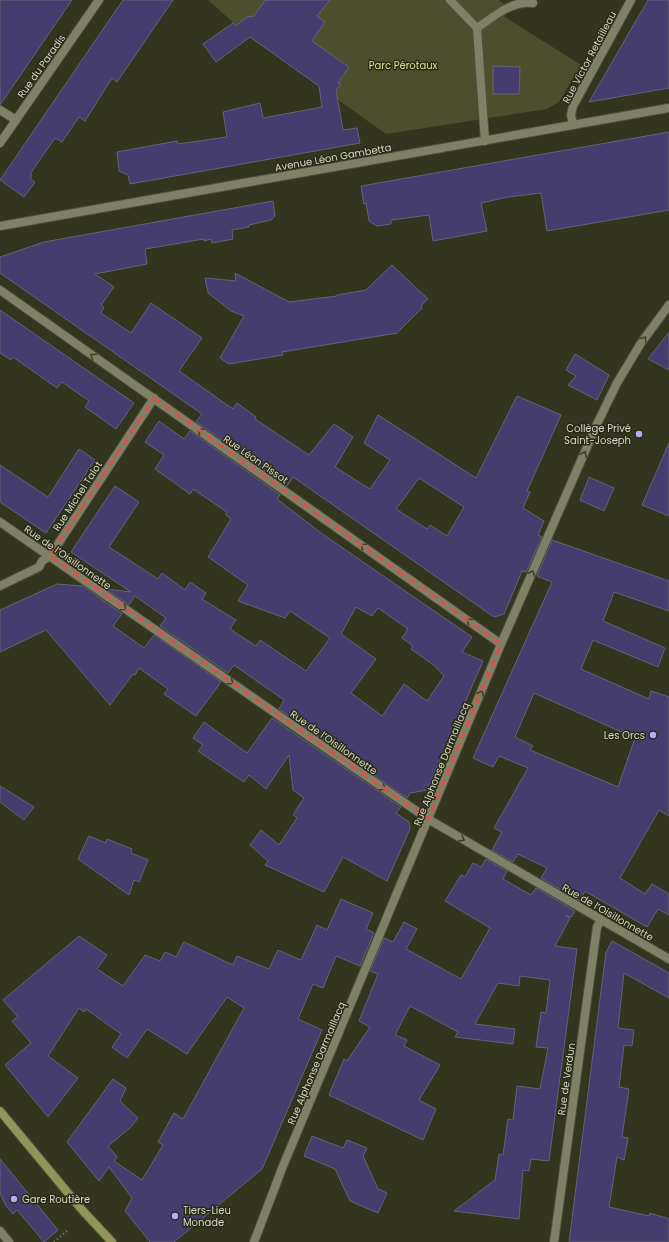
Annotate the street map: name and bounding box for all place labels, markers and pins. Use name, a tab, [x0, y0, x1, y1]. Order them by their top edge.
place label: Collège Privé Saint-Joseph	[564, 421, 631, 448]
marker: Collège Privé Saint-Joseph	[634, 429, 644, 439]
place label: Les Orcs	[604, 728, 645, 743]
marker: Les Orcs	[648, 730, 658, 740]
place label: Gare Routière	[22, 1192, 90, 1207]
marker: Gare Routière	[9, 1194, 19, 1204]
place label: Tiers-Lieu Monade	[183, 1203, 231, 1230]
marker: Tiers-Lieu Monade	[170, 1211, 180, 1221]

